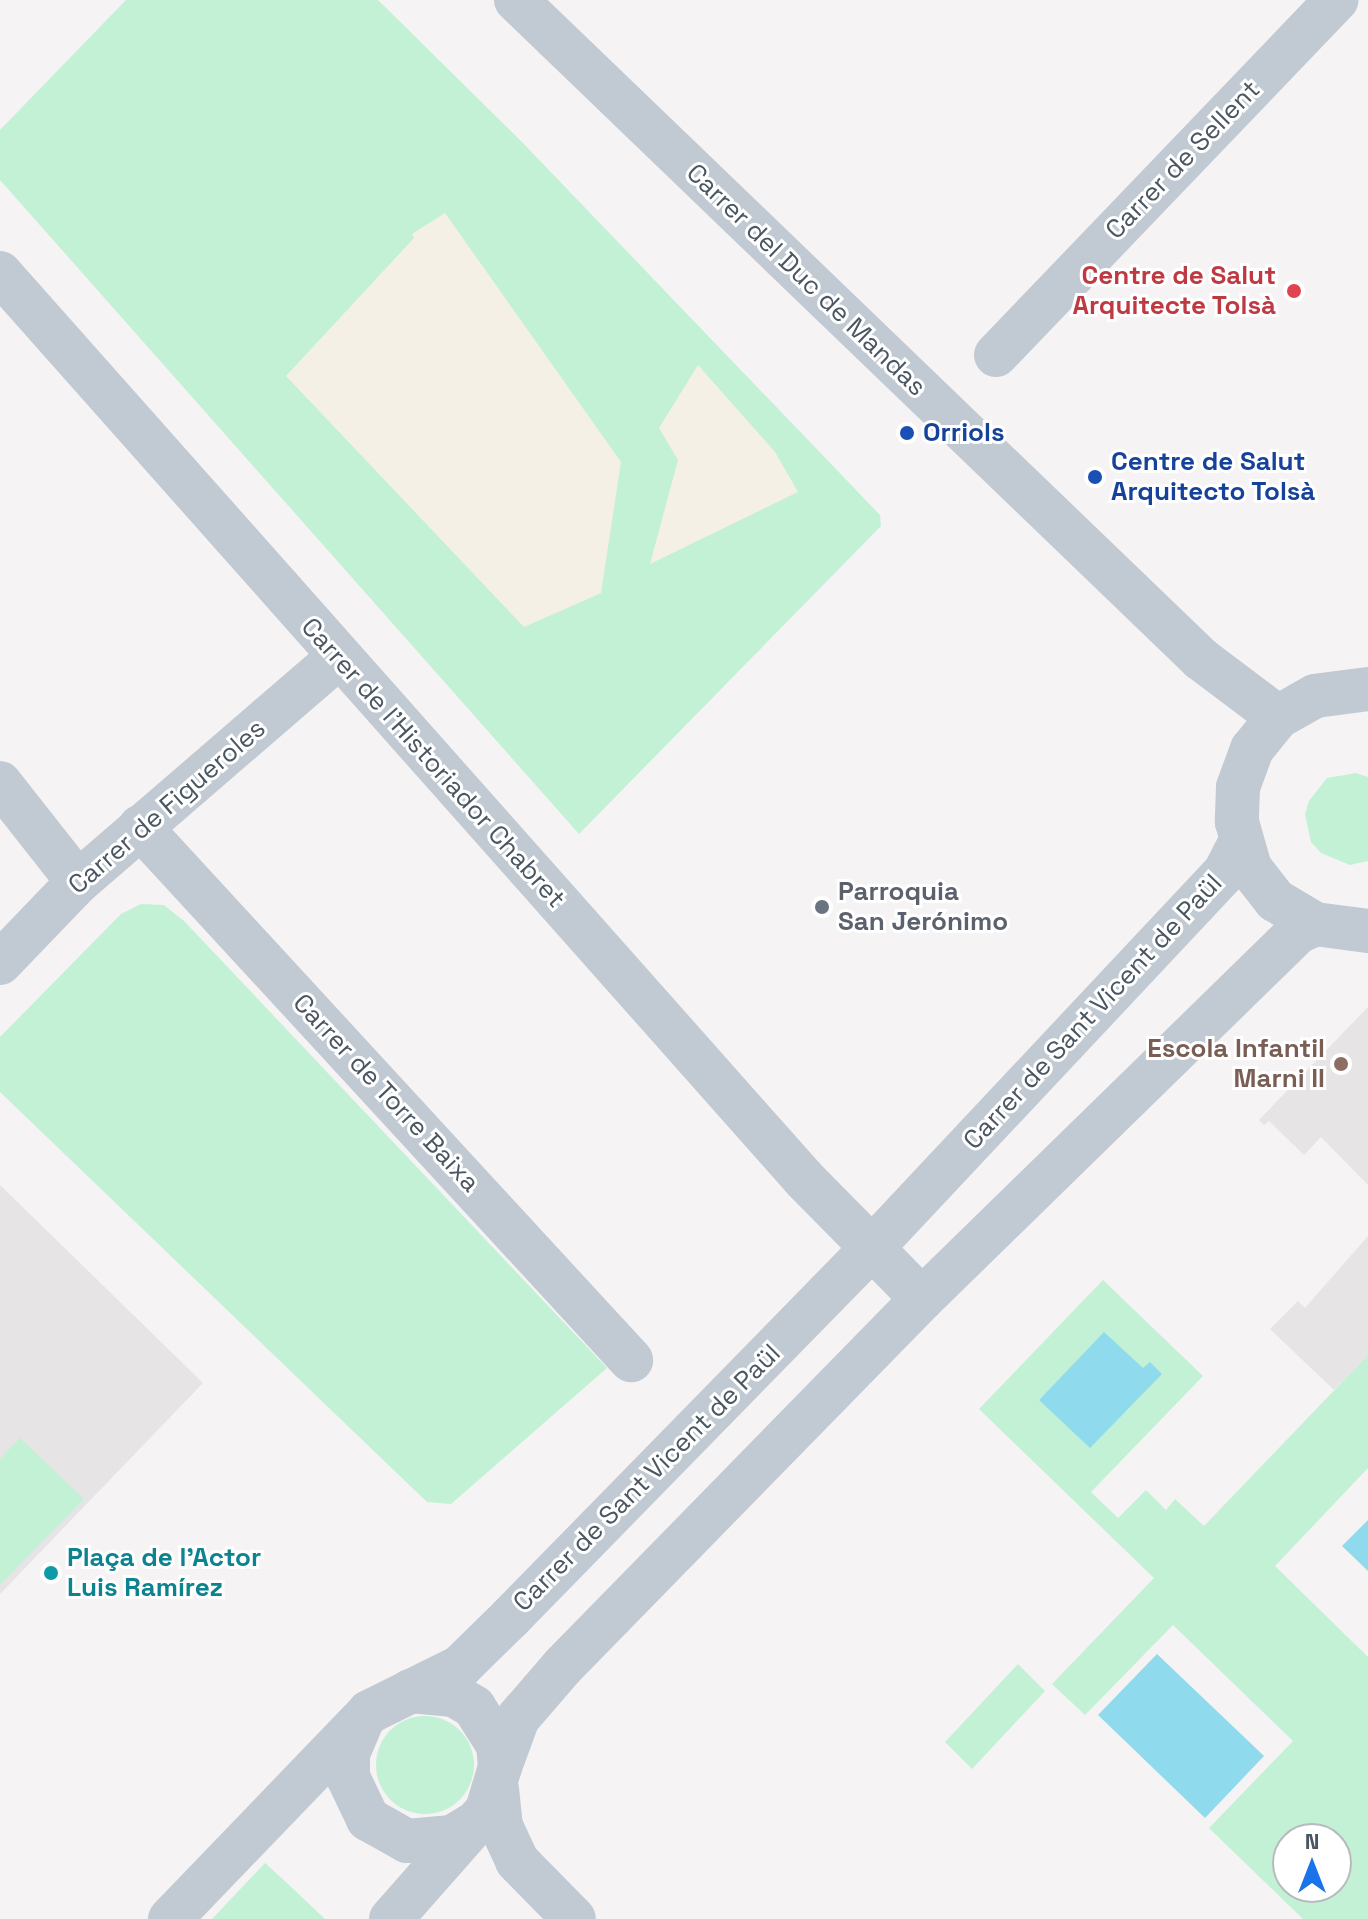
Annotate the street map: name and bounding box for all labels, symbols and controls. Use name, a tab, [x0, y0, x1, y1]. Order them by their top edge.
street label: Carrer de Sellent	[1099, 74, 1267, 246]
street label: Carrer del Duc de Mandas	[680, 157, 932, 403]
place label: Centre de Salut Arquitecte Tolsà	[1072, 260, 1276, 322]
marker: Centre de Salut Arquitecte Tolsà	[1283, 280, 1305, 302]
place label: Orriols	[923, 417, 1005, 449]
marker: Orriols	[898, 424, 916, 442]
place label: Centre de Salut Arquitecto Tolsà	[1111, 446, 1316, 508]
marker: Centre de Salut Arquitecto Tolsà	[1086, 468, 1104, 486]
street label: Carrer de l'Historiador Chabret	[294, 612, 572, 914]
street label: Carrer de Figueroles	[62, 713, 272, 901]
street label: Carrer de Sant Vicent de Paül	[957, 868, 1229, 1156]
place label: Parroquia San Jerónimo	[838, 876, 1008, 938]
marker: Parroquia San Jerónimo	[813, 898, 831, 916]
street label: Carrer de Torre Baixa	[286, 987, 486, 1199]
place label: Escola Infantil Marni II	[1147, 1033, 1325, 1094]
marker: Escola Infantil Marni II	[1332, 1055, 1350, 1073]
street label: Carrer de Sant Vicent de Paül	[507, 1338, 787, 1618]
place label: Plaça de l'Actor Luis Ramírez	[67, 1542, 261, 1604]
marker: Plaça de l'Actor Luis Ramírez	[42, 1564, 60, 1582]
north arrow	[1272, 1823, 1352, 1903]
text: N	[1305, 1827, 1319, 1855]

